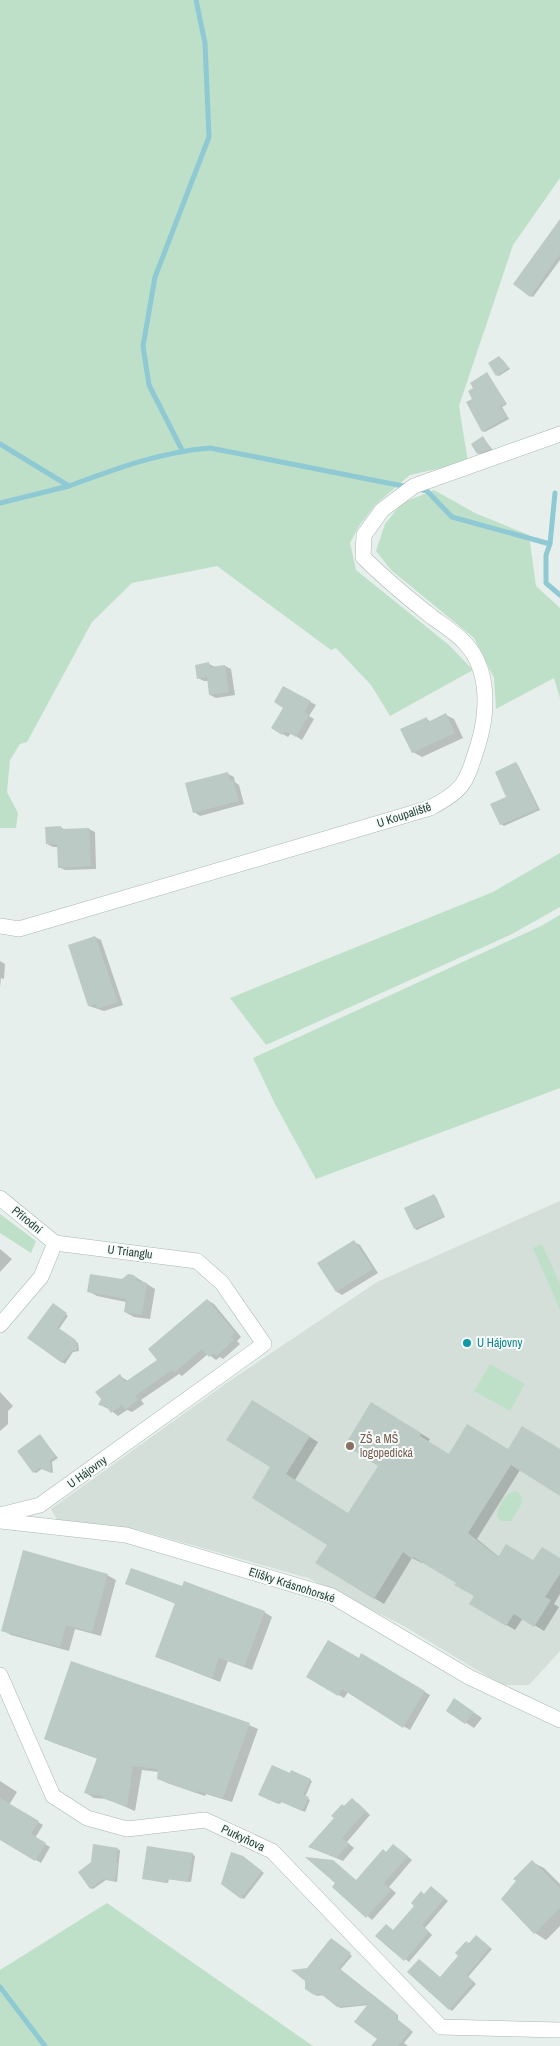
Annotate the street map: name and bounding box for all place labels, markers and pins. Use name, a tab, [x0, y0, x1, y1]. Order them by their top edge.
place label: U Hájovny	[477, 1335, 522, 1351]
marker: U Hájovny	[461, 1337, 473, 1349]
place label: ZŠ a MŠ logopedická	[360, 1431, 414, 1461]
marker: ZŠ a MŠ logopedická	[344, 1440, 356, 1452]

